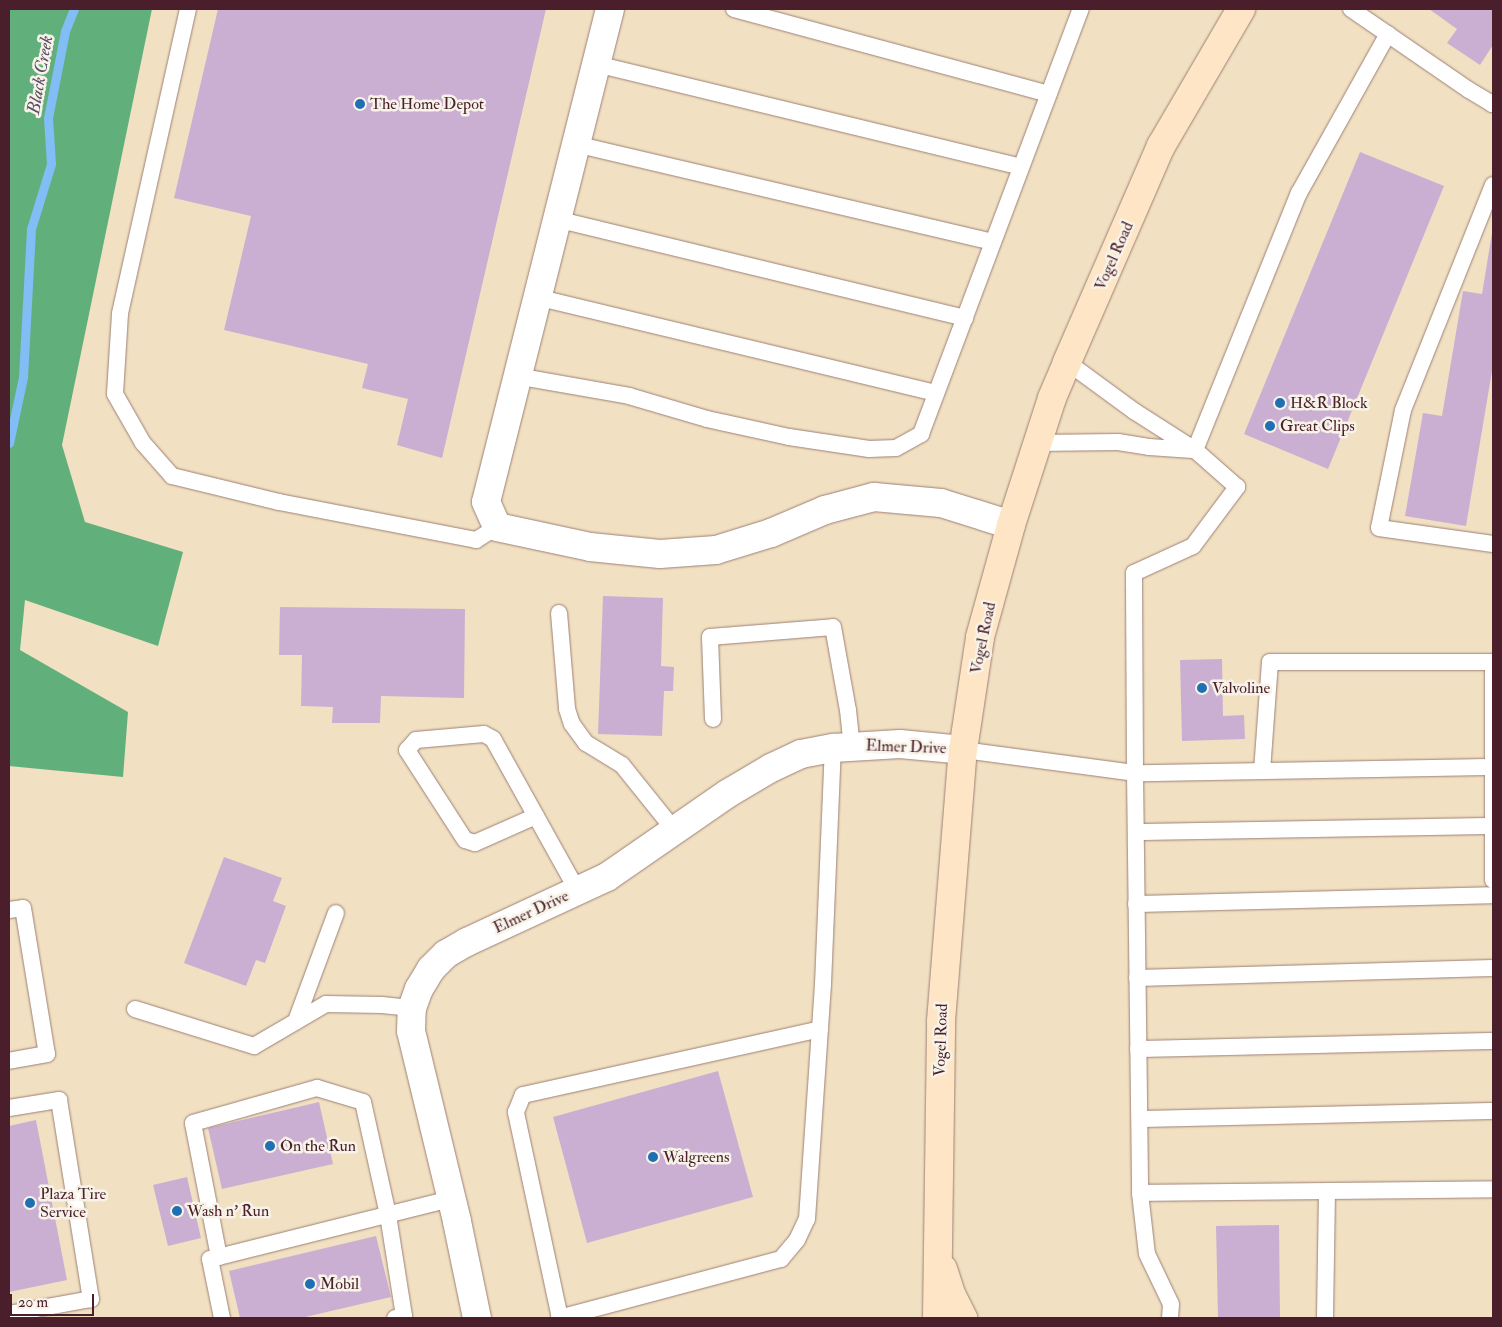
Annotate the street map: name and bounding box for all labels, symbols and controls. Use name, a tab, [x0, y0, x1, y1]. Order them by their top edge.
water label: Black Creek	[23, 34, 59, 116]
place label: The Home Depot	[370, 94, 484, 114]
marker: The Home Depot	[354, 98, 366, 110]
street label: Vogel Road	[1090, 219, 1138, 293]
place label: H&R Block	[1290, 393, 1368, 413]
marker: H&R Block	[1274, 397, 1286, 409]
place label: Great Clips	[1280, 416, 1355, 436]
marker: Great Clips	[1264, 420, 1276, 432]
street label: Vogel Road	[966, 600, 1000, 676]
place label: Valvoline	[1212, 678, 1270, 698]
marker: Valvoline	[1196, 682, 1208, 694]
street label: Elmer Drive	[865, 736, 947, 758]
street label: Elmer Drive	[490, 886, 572, 938]
street label: Vogel Road	[930, 1003, 952, 1077]
place label: On the Run	[280, 1136, 356, 1156]
marker: On the Run	[264, 1140, 276, 1152]
place label: Walgreens	[663, 1147, 729, 1167]
marker: Walgreens	[647, 1151, 659, 1163]
place label: Plaza Tire Service	[40, 1184, 106, 1222]
marker: Plaza Tire Service	[24, 1197, 36, 1209]
place label: Wash n’ Run	[187, 1201, 269, 1221]
marker: Wash n’ Run	[171, 1205, 183, 1217]
place label: Mobil	[320, 1274, 359, 1294]
marker: Mobil	[304, 1278, 316, 1290]
scale bar	[12, 1284, 96, 1316]
text: 20 m	[18, 1293, 48, 1312]

